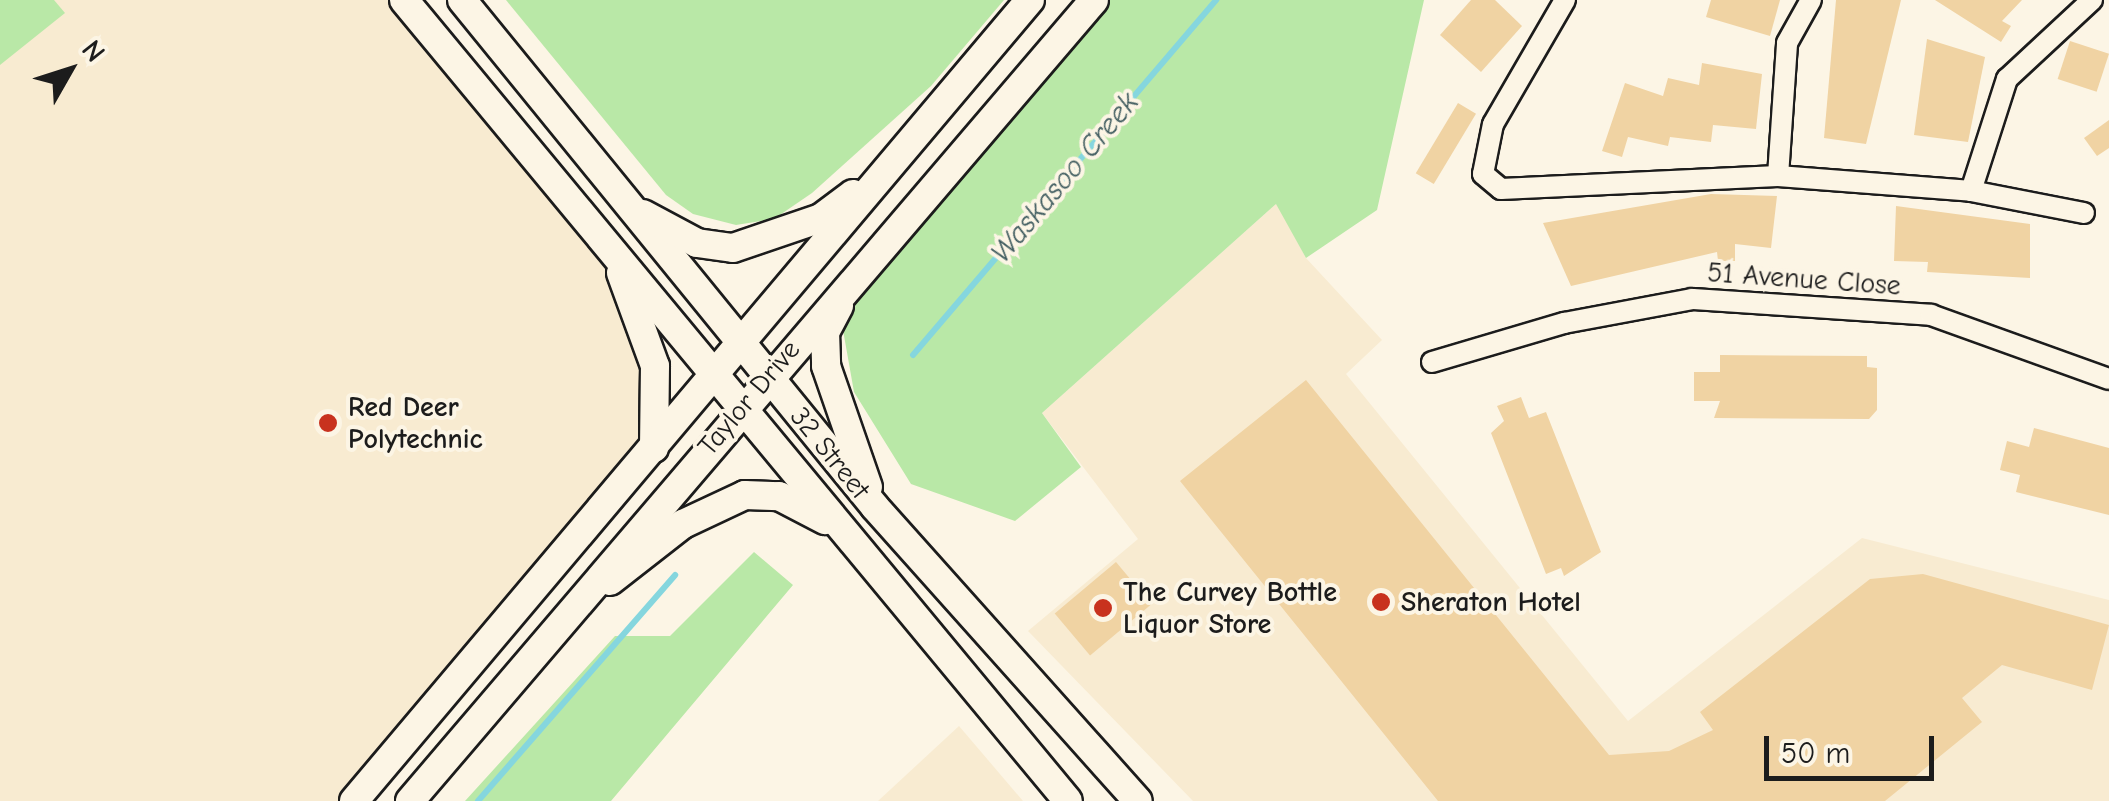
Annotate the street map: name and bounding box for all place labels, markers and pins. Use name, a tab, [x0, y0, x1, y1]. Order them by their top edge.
place label: Red Deer Polytechnic	[348, 390, 483, 456]
marker: Red Deer Polytechnic	[317, 412, 339, 434]
place label: The Curvey Bottle Liquor Store	[1123, 575, 1337, 641]
place label: Sheraton Hotel	[1401, 585, 1581, 619]
marker: Sheraton Hotel	[1370, 591, 1392, 613]
marker: The Curvey Bottle Liquor Store	[1092, 597, 1114, 619]

